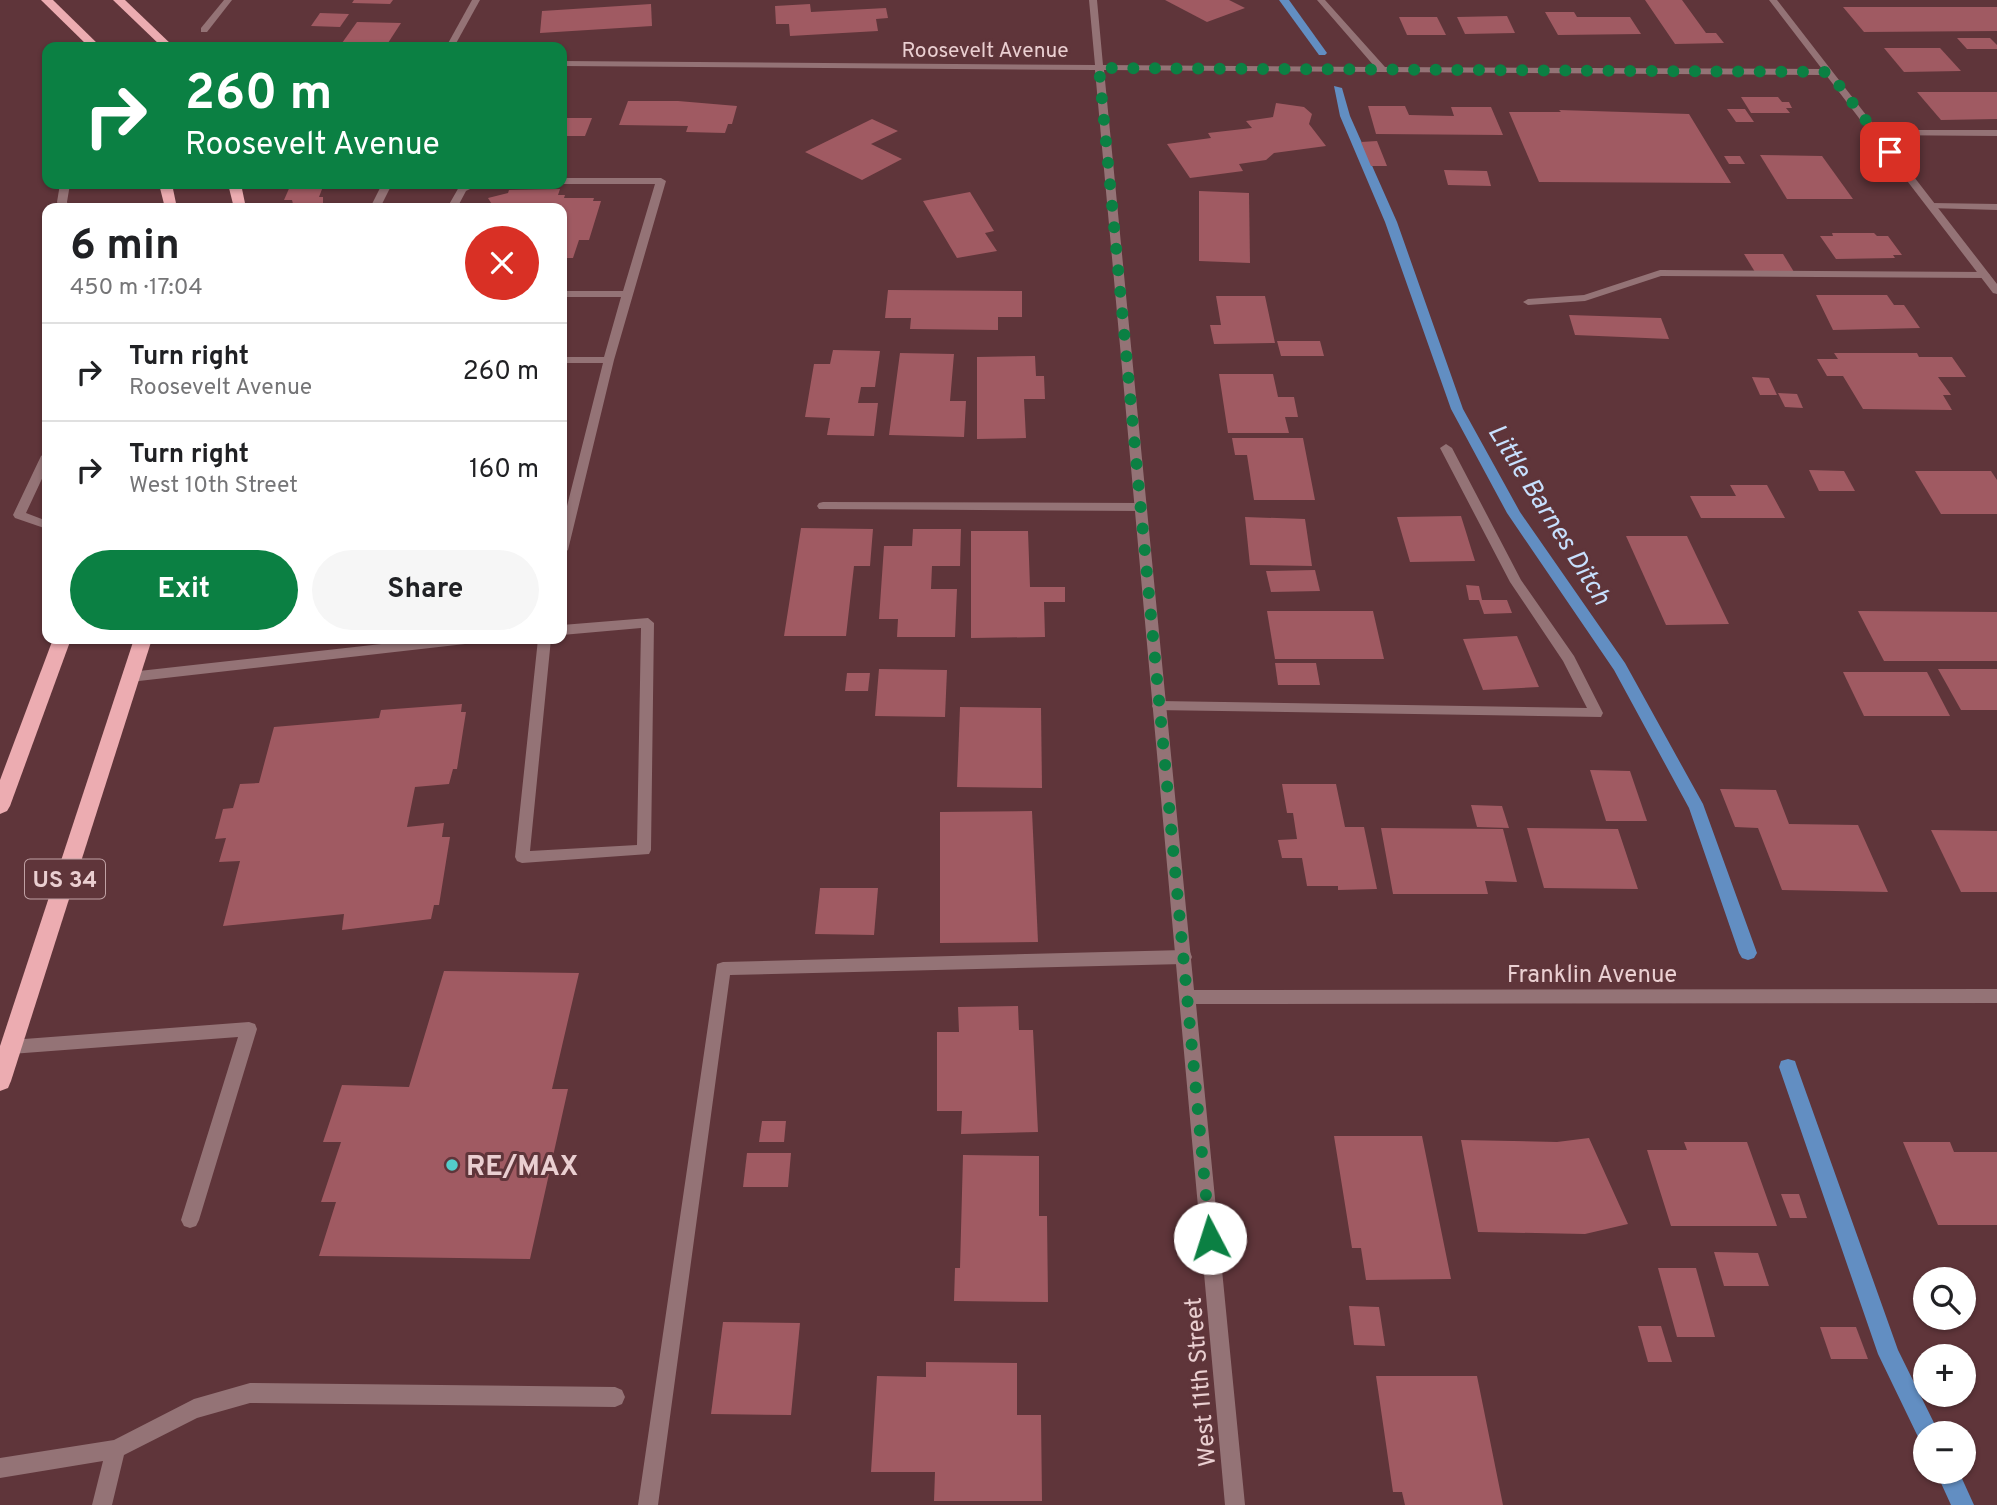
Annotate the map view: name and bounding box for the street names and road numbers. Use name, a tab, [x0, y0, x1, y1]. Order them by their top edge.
street label: Roosevelt Avenue	[901, 38, 1069, 65]
road number: US 34	[25, 860, 105, 898]
street label: Franklin Avenue	[1507, 961, 1677, 991]
street label: West 11th Street	[1180, 1296, 1224, 1468]

